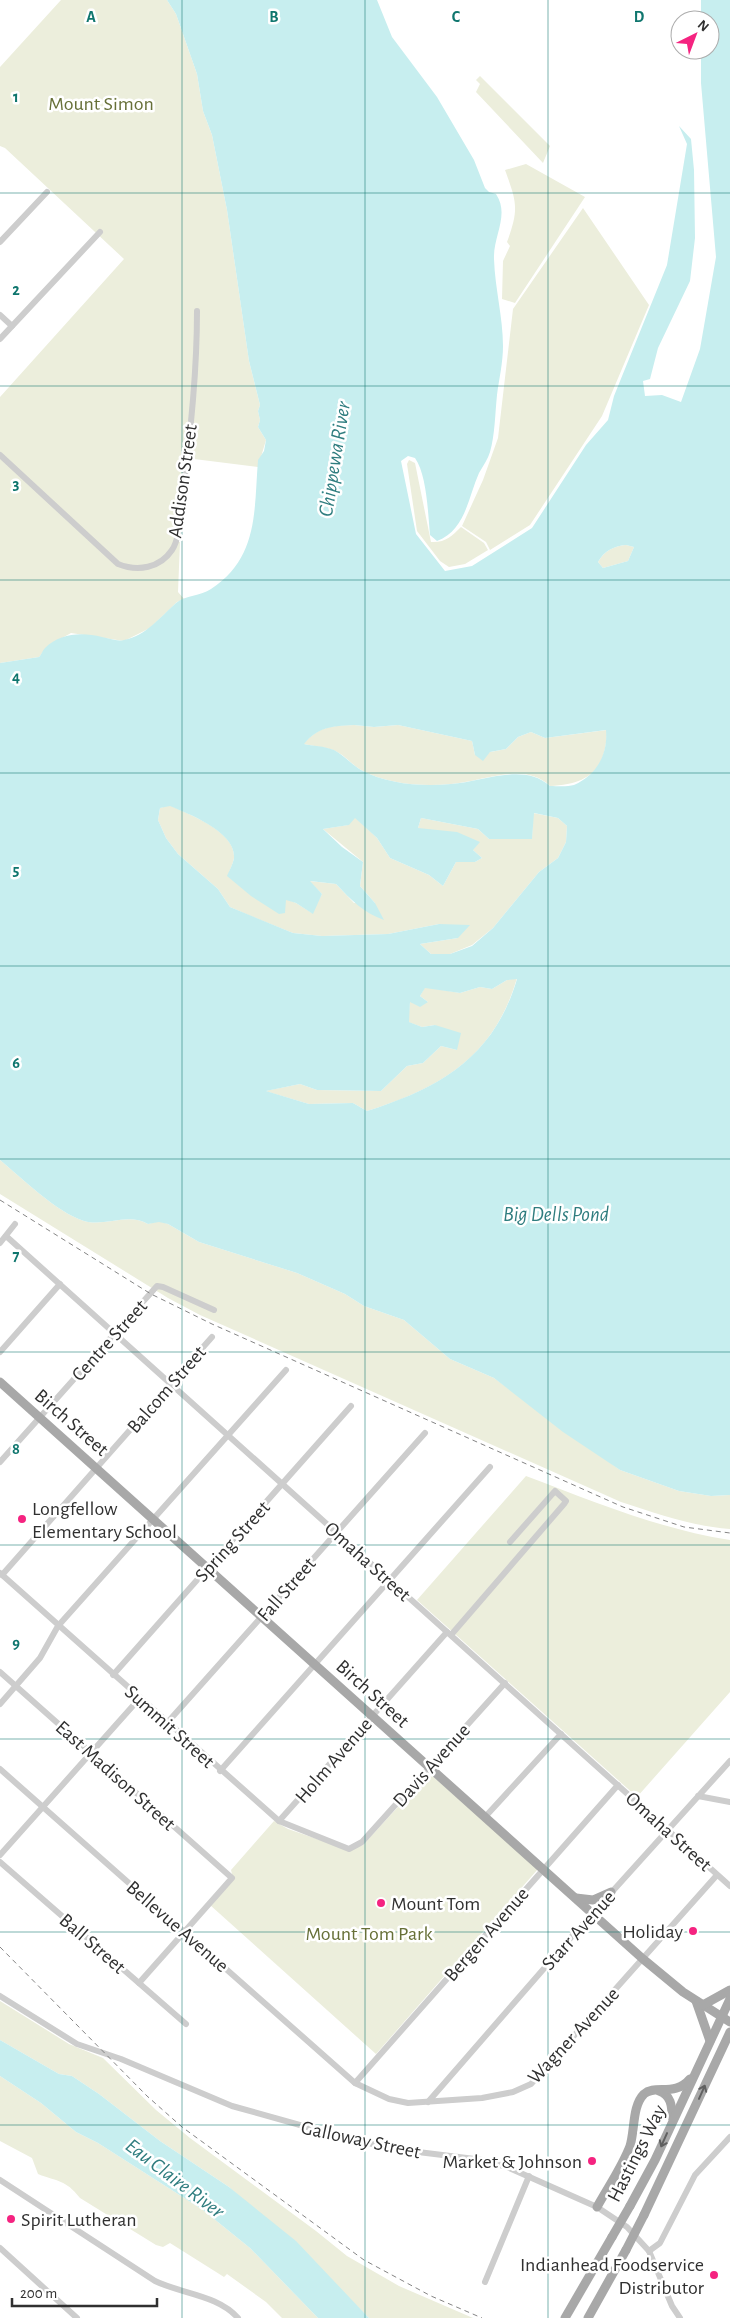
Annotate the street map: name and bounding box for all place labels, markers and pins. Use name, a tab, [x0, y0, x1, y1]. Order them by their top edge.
place label: Longfellow Elementary School	[32, 1499, 177, 1542]
marker: Longfellow Elementary School	[16, 1513, 28, 1525]
place label: Mount Tom	[391, 1894, 480, 1914]
marker: Mount Tom	[375, 1897, 387, 1909]
place label: Holiday	[622, 1922, 683, 1942]
marker: Holiday	[687, 1925, 699, 1937]
place label: Market & Johnson	[443, 2152, 582, 2172]
marker: Market & Johnson	[586, 2155, 598, 2167]
place label: Spirit Lutheran	[21, 2210, 137, 2230]
marker: Spirit Lutheran	[5, 2213, 17, 2225]
place label: Indianhead Foodservice Distributor	[520, 2255, 705, 2298]
marker: Indianhead Foodservice Distributor	[708, 2269, 720, 2281]

